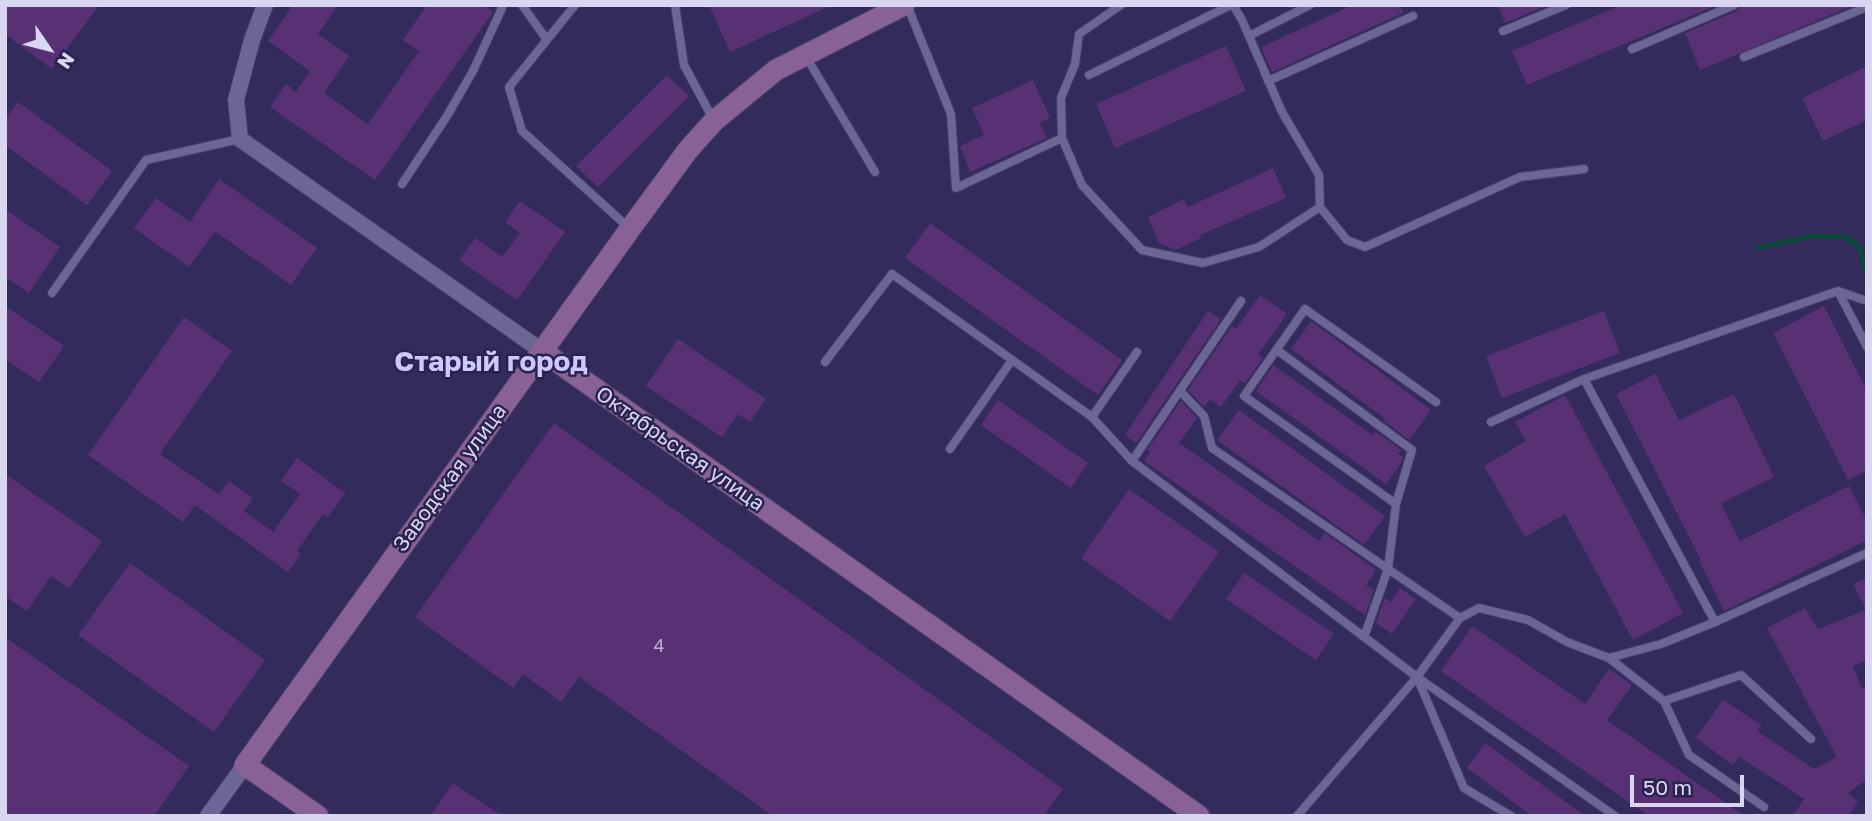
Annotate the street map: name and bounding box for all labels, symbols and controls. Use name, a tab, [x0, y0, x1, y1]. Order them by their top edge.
north arrow	[14, 14, 84, 84]
text: N	[53, 49, 80, 74]
district label: Старый город	[394, 345, 588, 379]
street label: Октябрьская улица	[591, 381, 769, 517]
street label: Заводская улица	[388, 399, 512, 557]
house number: 4	[654, 635, 664, 657]
scale bar	[1634, 762, 1748, 806]
text: 50 m	[1643, 774, 1692, 800]

